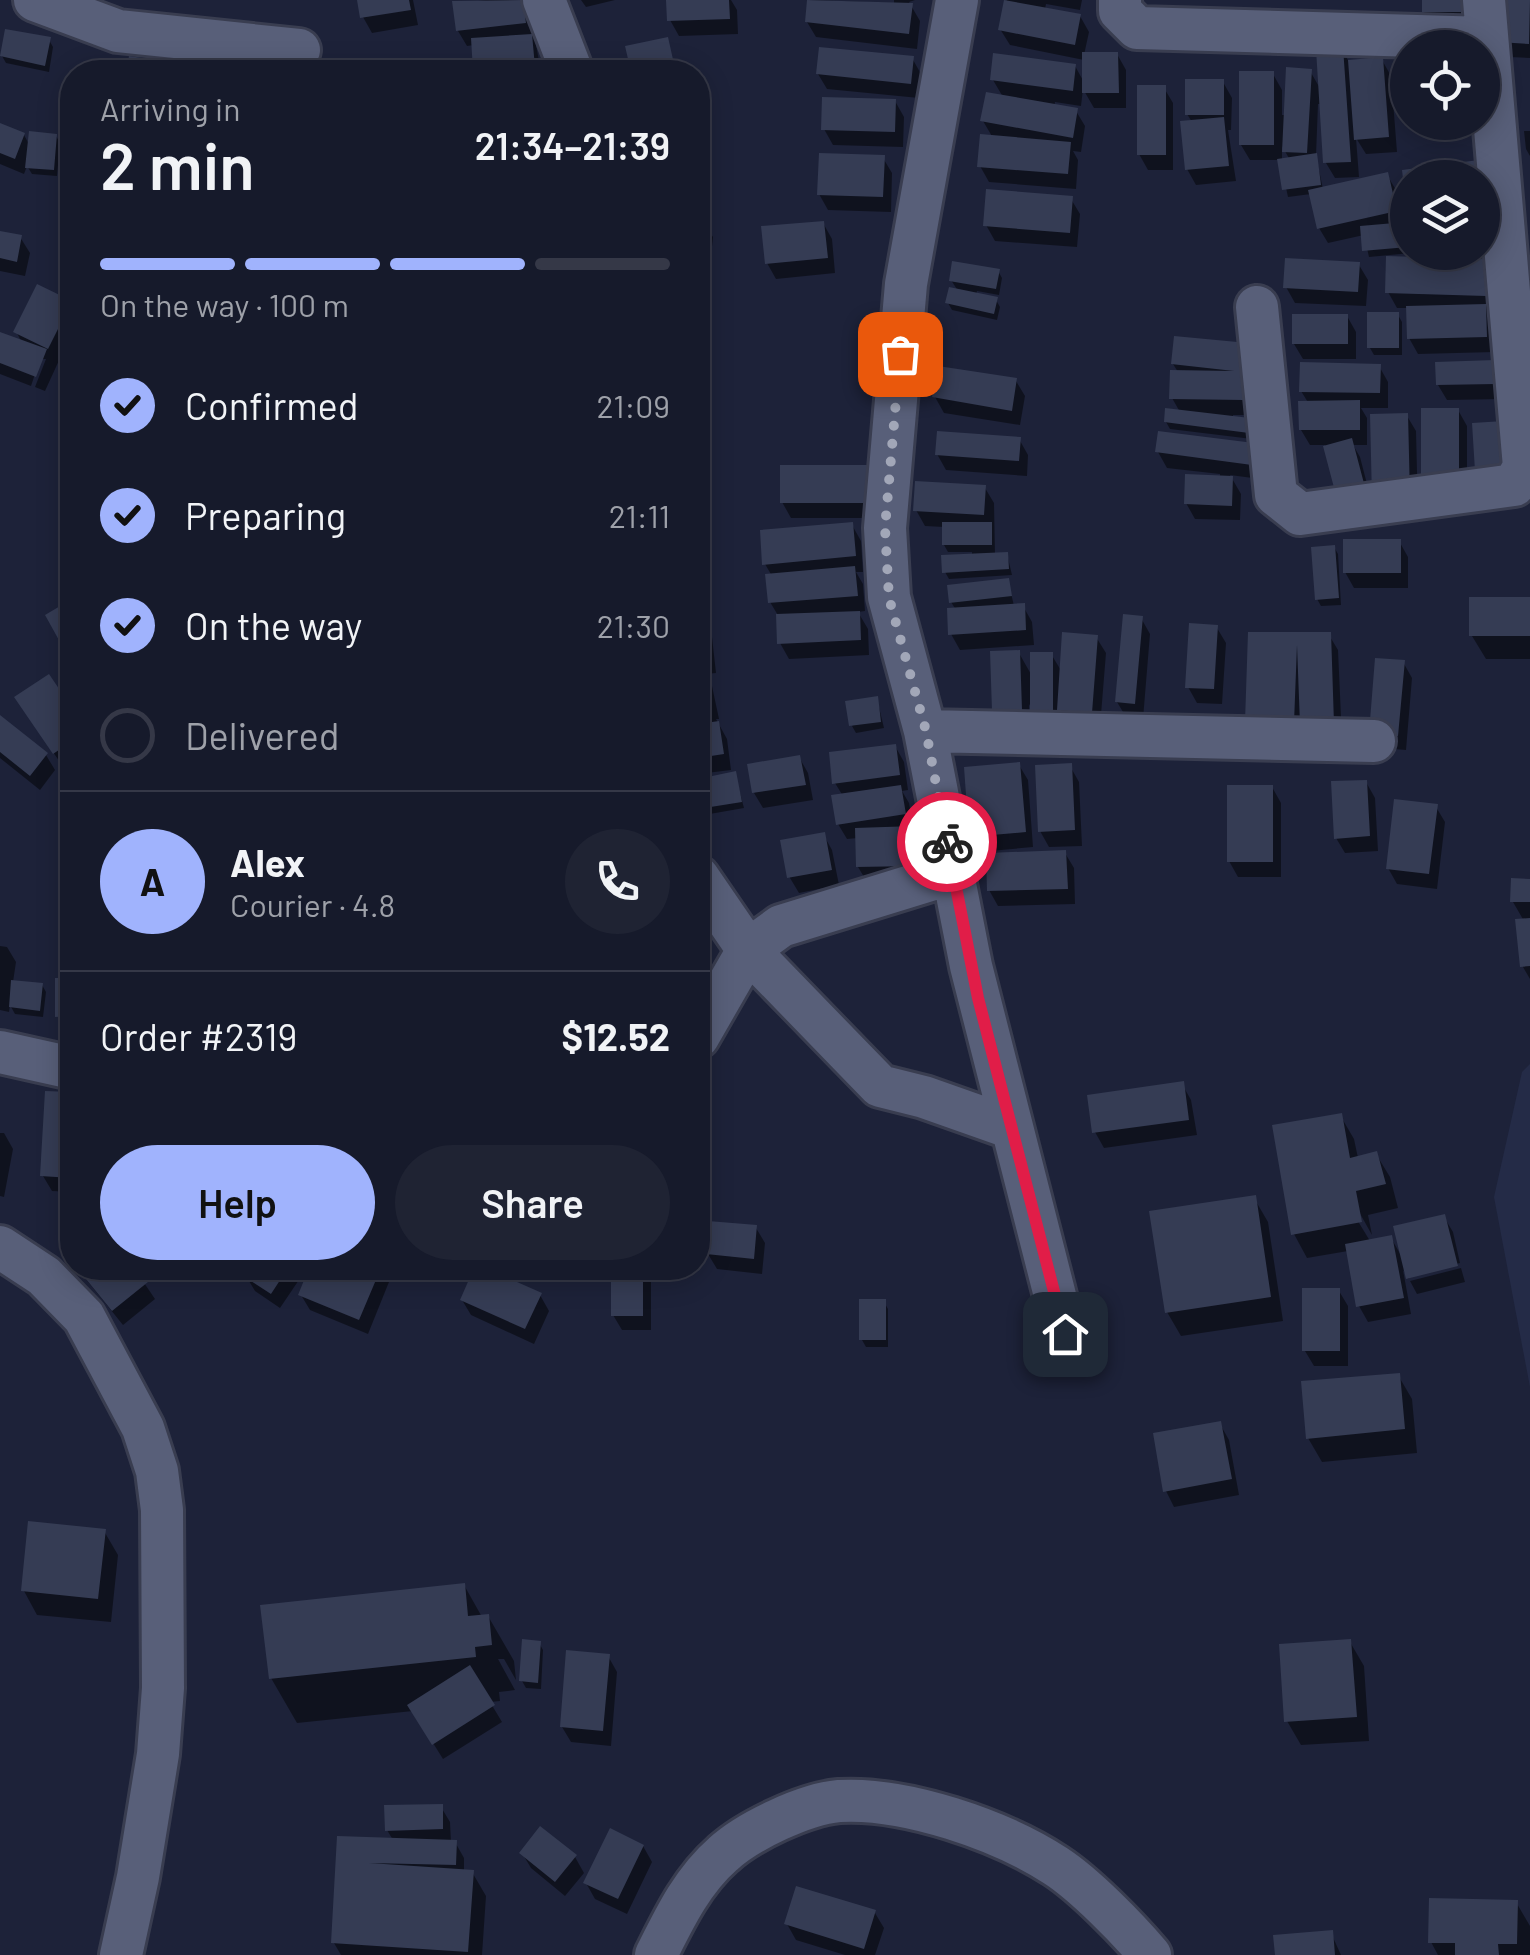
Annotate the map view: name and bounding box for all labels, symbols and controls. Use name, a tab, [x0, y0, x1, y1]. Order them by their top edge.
map controls	[1390, 30, 1500, 270]
button: locate	[1390, 30, 1500, 140]
text: Arriving in	[100, 89, 240, 127]
text: 21:34–21:39	[475, 122, 670, 168]
text: 2 min	[100, 125, 255, 203]
button: layers	[1390, 160, 1500, 270]
text: On the way · 100 m	[100, 285, 349, 323]
pin	[858, 312, 943, 397]
icon: bag	[873, 327, 928, 382]
icon: check	[100, 378, 155, 433]
text: Confirmed	[185, 382, 358, 428]
text: 21:09	[596, 386, 670, 424]
icon: check	[100, 488, 155, 543]
text: Preparing	[185, 492, 346, 538]
text: 21:11	[609, 496, 670, 534]
icon: check	[100, 598, 155, 653]
text: On the way	[185, 602, 362, 648]
text: 21:30	[597, 606, 670, 644]
text: Delivered	[185, 712, 339, 758]
courier	[897, 792, 997, 892]
icon: bike	[920, 815, 975, 870]
button: phone	[565, 829, 670, 934]
text: Alex	[230, 839, 305, 885]
text: A	[140, 858, 165, 904]
text: Courier · 4.8	[230, 885, 395, 923]
text: Order #2319	[100, 1013, 297, 1059]
text: $12.52	[562, 1013, 670, 1059]
button: Help	[100, 1145, 375, 1260]
button: Share	[395, 1145, 670, 1260]
pin	[1023, 1292, 1108, 1377]
icon: home	[1038, 1307, 1093, 1362]

